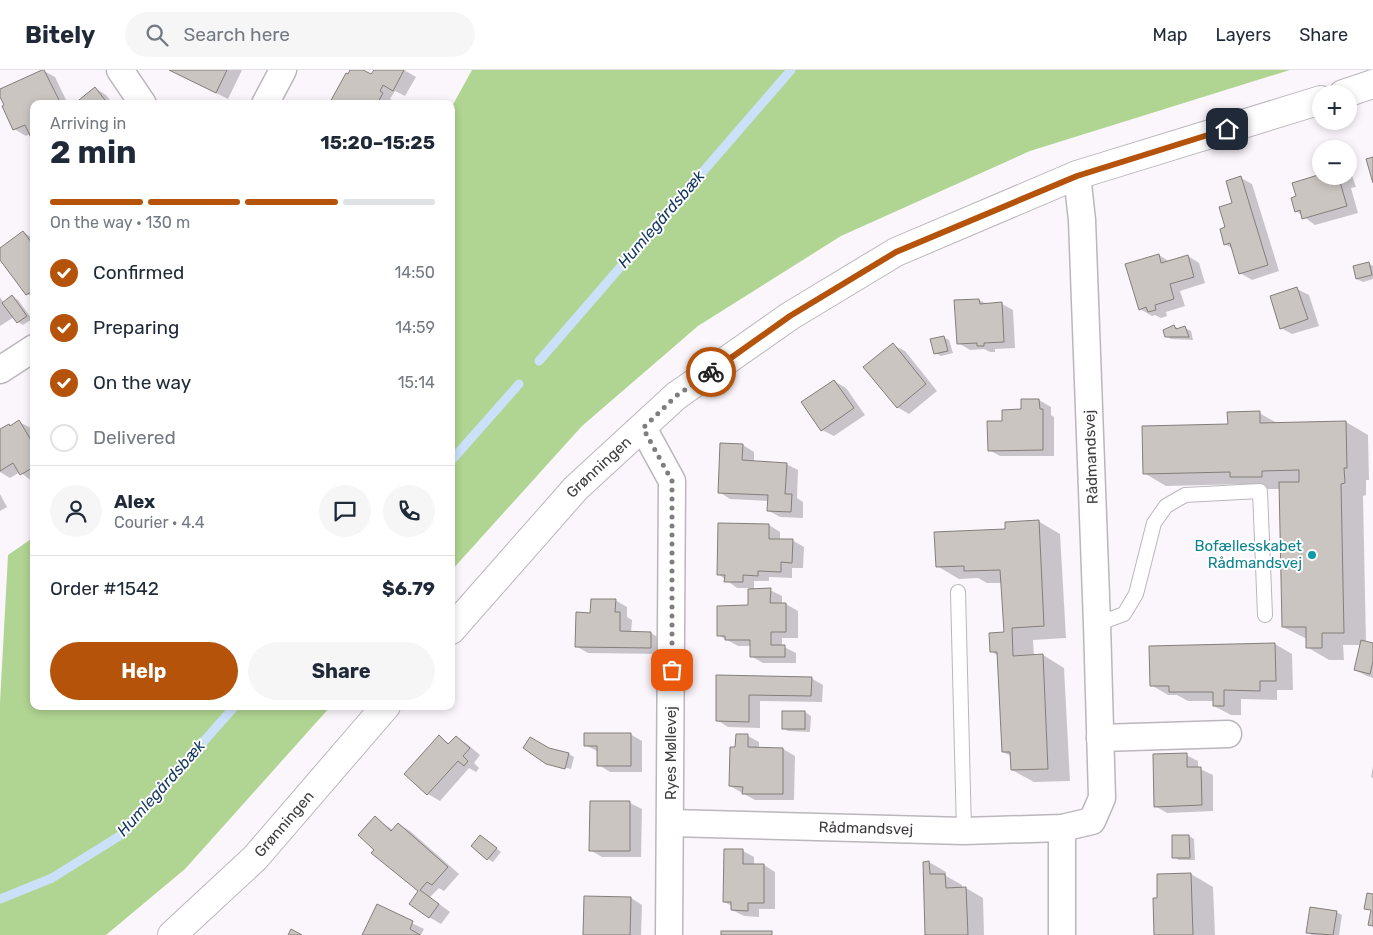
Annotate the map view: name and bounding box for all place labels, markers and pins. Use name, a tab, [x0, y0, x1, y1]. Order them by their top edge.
pin	[1206, 108, 1248, 150]
place label: Bofællesskabet Rådmandsvej	[1194, 537, 1302, 572]
marker: Bofællesskabet Rådmandsvej	[1306, 549, 1318, 561]
pin	[651, 649, 693, 691]

